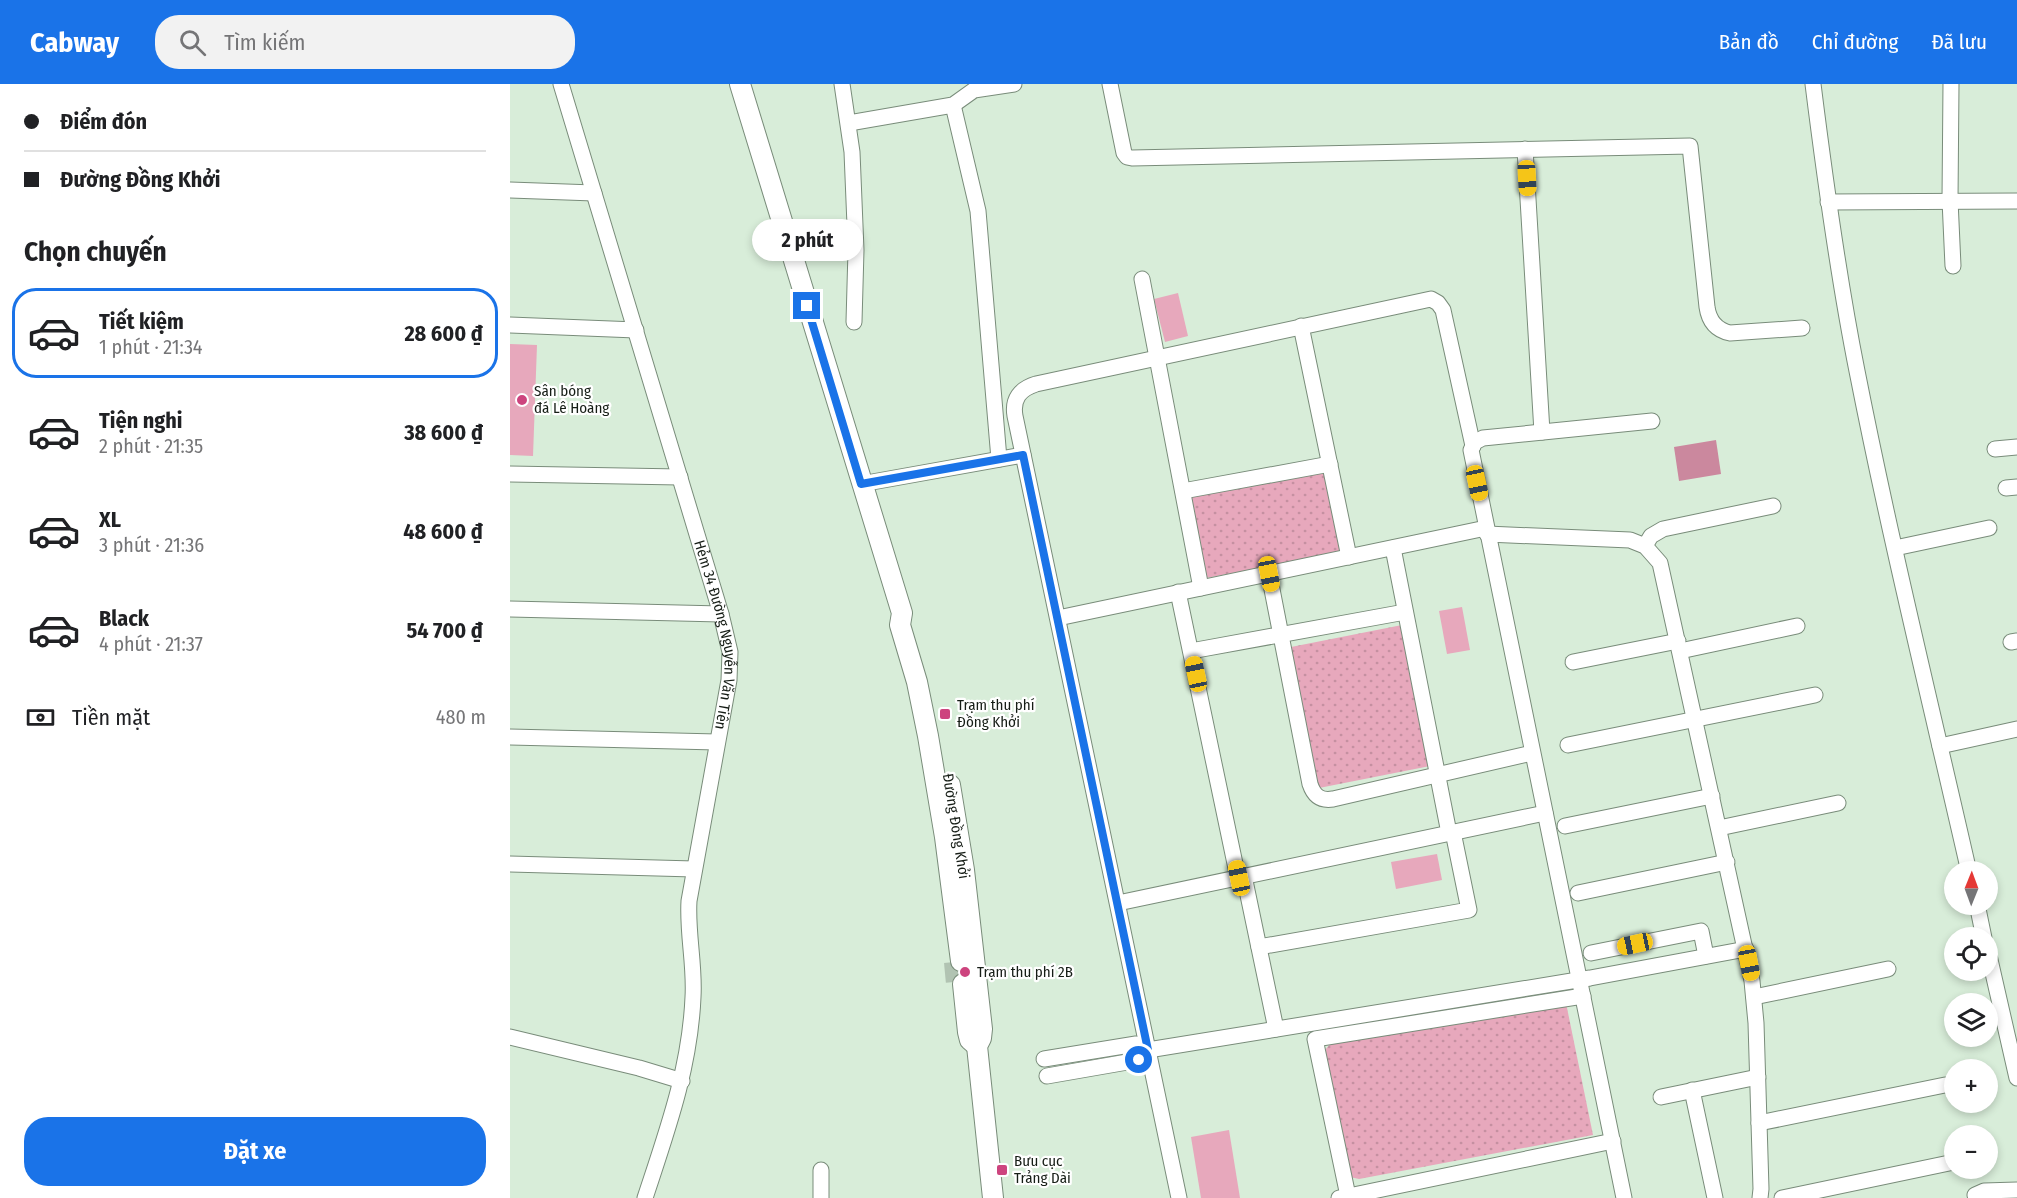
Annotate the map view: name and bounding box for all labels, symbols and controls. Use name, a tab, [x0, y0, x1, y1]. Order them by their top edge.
search box	[155, 15, 575, 69]
text: Cabway	[30, 26, 119, 59]
icon: search	[176, 26, 209, 59]
text: Tìm kiếm	[224, 29, 306, 56]
text: Bản đồ	[1719, 29, 1779, 55]
text: Chỉ đường	[1812, 29, 1898, 55]
text: Đã lưu	[1931, 29, 1987, 55]
text: Điểm đón	[60, 108, 147, 135]
car	[1517, 160, 1537, 196]
text: Đường Đồng Khởi	[60, 166, 221, 193]
callout: 2 phút	[752, 219, 862, 261]
text: 2 phút	[781, 228, 834, 252]
text: Chọn chuyến	[24, 236, 167, 268]
route end	[793, 292, 820, 319]
icon: car	[27, 306, 81, 360]
text: Tiết kiệm	[99, 308, 184, 335]
text: 28 600 ₫	[404, 320, 483, 347]
text: 1 phút · 21:34	[99, 335, 203, 359]
place label: Sân bóng đá Lê Hoàng	[534, 382, 609, 417]
marker: Sân bóng đá Lê Hoàng	[515, 393, 529, 407]
icon: car	[27, 405, 81, 459]
text: Tiện nghi	[99, 407, 182, 434]
text: 38 600 ₫	[404, 419, 483, 446]
text: 2 phút · 21:35	[99, 434, 203, 458]
car	[1464, 464, 1490, 502]
icon: car	[27, 504, 81, 558]
text: XL	[99, 506, 121, 533]
text: 48 600 ₫	[403, 518, 483, 545]
text: 3 phút · 21:36	[99, 533, 204, 557]
street label: Hẻm 34 Đường Nguyễn Văn Tiên	[690, 538, 739, 731]
car	[1257, 555, 1281, 593]
icon: car	[27, 603, 81, 657]
text: Black	[99, 605, 149, 632]
text: 54 700 ₫	[406, 617, 483, 644]
text: 4 phút · 21:37	[99, 632, 203, 656]
car	[1183, 655, 1209, 693]
place label: Trạm thu phí Đồng Khởi	[957, 696, 1035, 731]
icon: cash	[24, 701, 57, 734]
text: Tiền mặt	[72, 704, 150, 731]
text: 480 m	[436, 705, 486, 729]
marker: Trạm thu phí Đồng Khởi	[938, 707, 952, 721]
street label: Đường Đồng Khởi	[939, 772, 973, 880]
car	[1226, 859, 1252, 897]
north arrow	[1944, 861, 1998, 915]
map controls	[1944, 861, 1998, 1179]
button: locate	[1944, 927, 1998, 981]
car	[1616, 931, 1654, 957]
car	[1737, 944, 1761, 982]
place label: Trạm thu phí 2B	[977, 963, 1073, 981]
marker: Trạm thu phí 2B	[958, 965, 972, 979]
button: layers	[1944, 993, 1998, 1047]
route start	[1125, 1046, 1152, 1073]
button: +	[1944, 1059, 1998, 1113]
button: Đặt xe	[24, 1117, 486, 1186]
button: −	[1944, 1125, 1998, 1179]
place label: Bưu cục Trảng Dài	[1014, 1152, 1071, 1187]
marker: Bưu cục Trảng Dài	[995, 1163, 1009, 1177]

